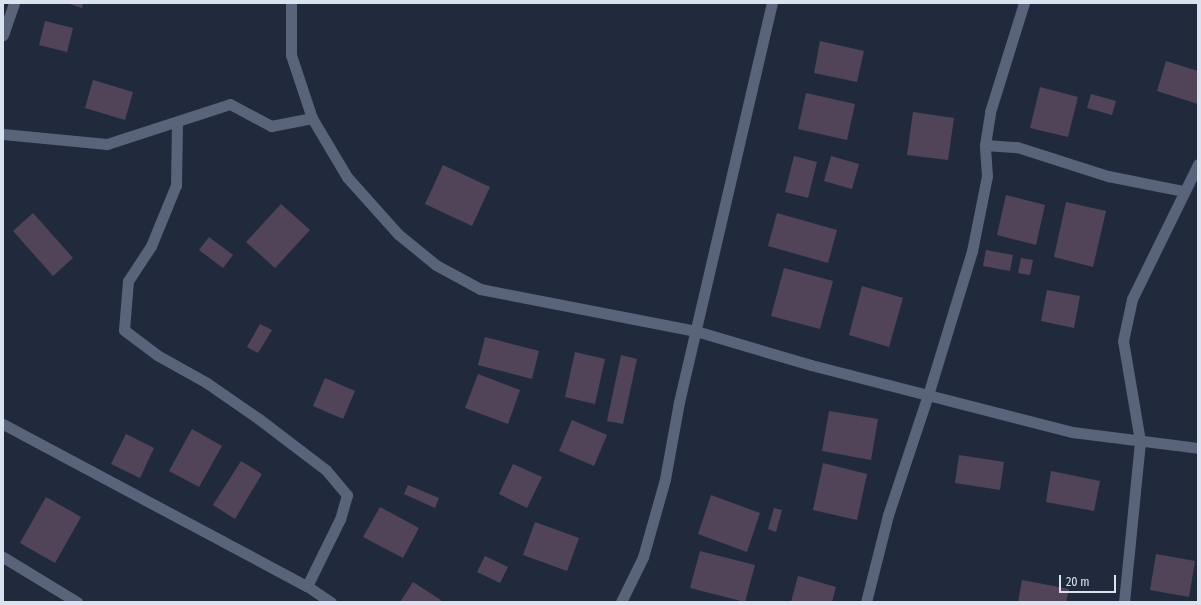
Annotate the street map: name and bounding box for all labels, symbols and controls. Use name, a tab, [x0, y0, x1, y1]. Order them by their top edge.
scale bar	[1061, 567, 1118, 593]
text: 20 m	[1066, 575, 1090, 589]

